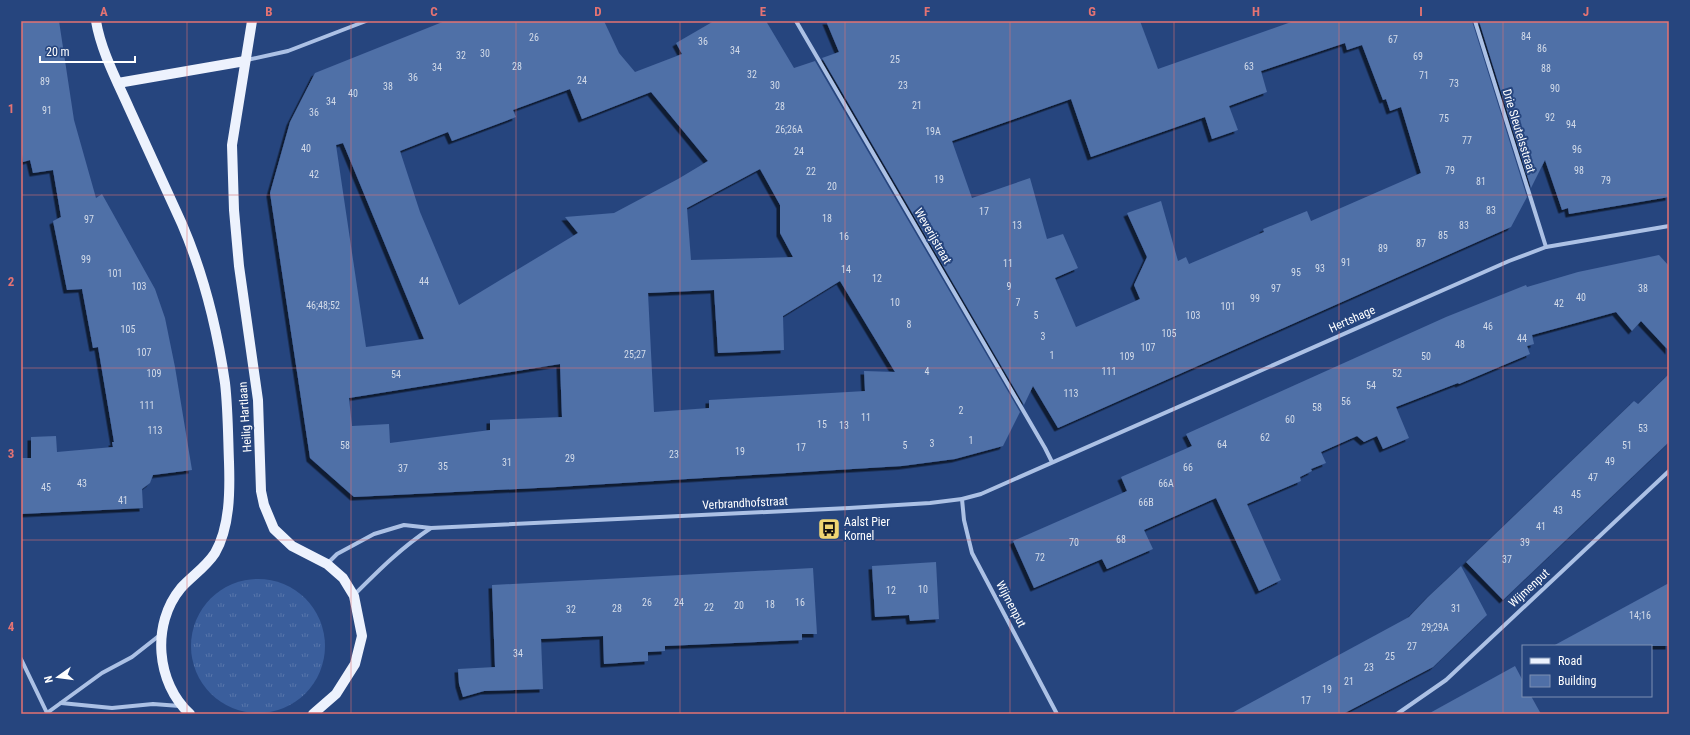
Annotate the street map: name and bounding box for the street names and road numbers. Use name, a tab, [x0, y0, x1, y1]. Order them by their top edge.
street label: Drie Sleutelsstraat	[1500, 87, 1539, 175]
street label: Weverijstraat	[911, 206, 955, 267]
street label: Hertshage	[1327, 302, 1378, 335]
street label: Heilig Hartlaan	[236, 381, 254, 453]
street label: Verbrandhofstraat	[702, 494, 789, 512]
street label: Wijmenput	[1506, 565, 1553, 610]
street label: Wijmenput	[993, 578, 1029, 630]

